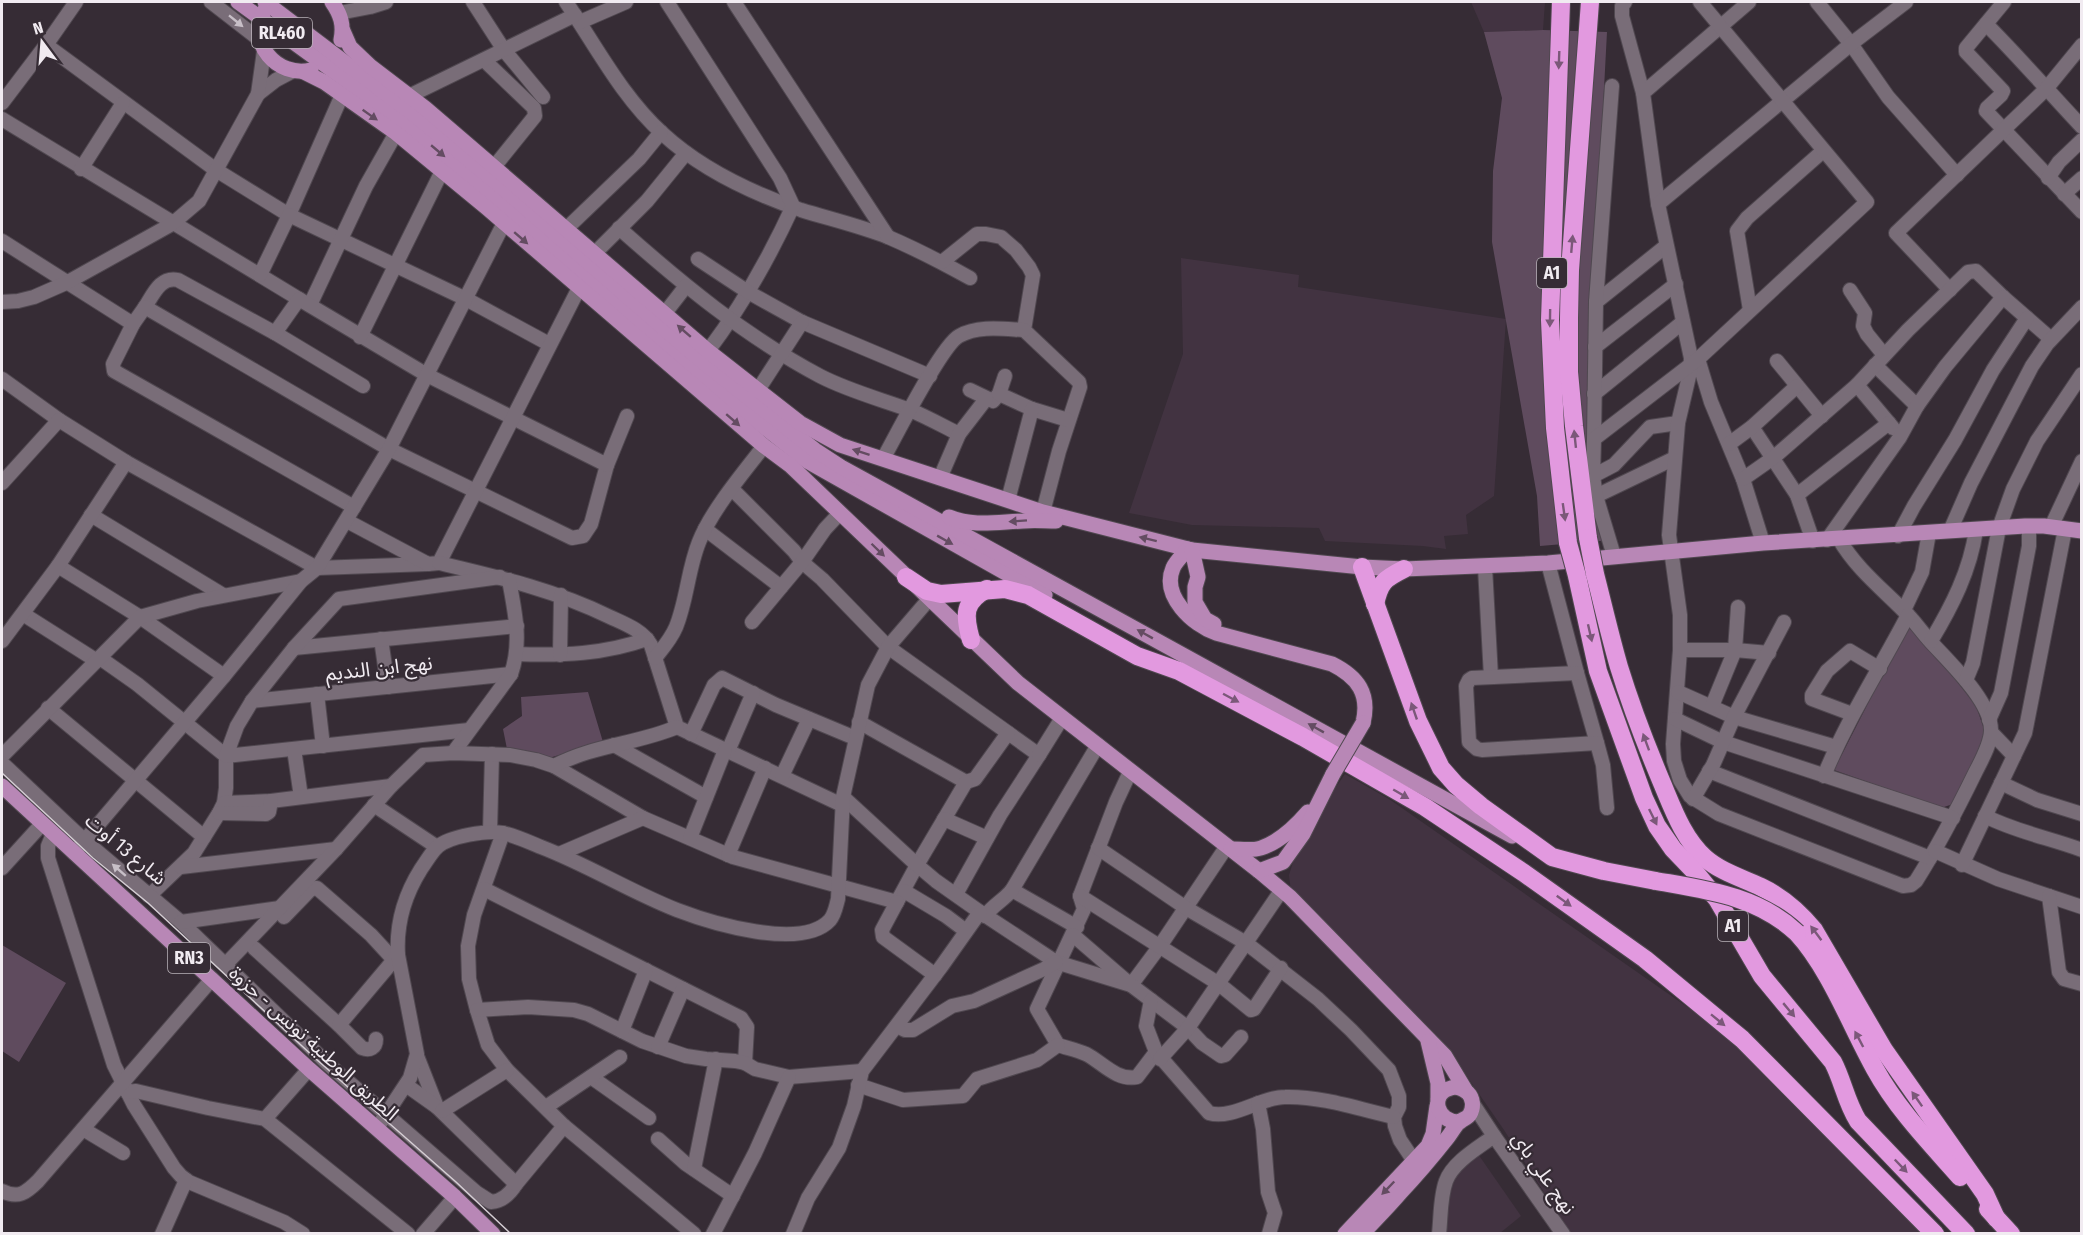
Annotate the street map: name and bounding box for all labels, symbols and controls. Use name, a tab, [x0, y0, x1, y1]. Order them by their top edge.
north arrow	[12, 12, 72, 72]
one-way arrow	[228, 14, 243, 26]
text: N	[31, 18, 45, 39]
road number: RL460	[252, 18, 312, 48]
one-way arrow	[1555, 50, 1564, 69]
one-way arrow	[362, 109, 378, 121]
one-way arrow	[430, 144, 445, 157]
one-way arrow	[513, 231, 528, 244]
one-way arrow	[1567, 235, 1577, 254]
road number: A1	[1537, 258, 1567, 288]
one-way arrow	[1545, 308, 1555, 327]
one-way arrow	[676, 324, 692, 337]
one-way arrow	[725, 413, 741, 426]
one-way arrow	[1570, 429, 1580, 448]
one-way arrow	[852, 446, 870, 456]
one-way arrow	[1559, 503, 1568, 522]
one-way arrow	[1009, 517, 1028, 526]
one-way arrow	[937, 534, 954, 544]
one-way arrow	[1139, 534, 1157, 544]
one-way arrow	[870, 543, 885, 556]
one-way arrow	[1585, 624, 1595, 642]
one-way arrow	[1137, 629, 1154, 639]
street label: نهج ابن النديم	[324, 650, 434, 689]
one-way arrow	[1223, 693, 1240, 703]
one-way arrow	[1409, 702, 1419, 720]
one-way arrow	[1307, 723, 1324, 733]
one-way arrow	[1640, 733, 1650, 751]
one-way arrow	[1393, 788, 1409, 799]
street label: شارع 13 أوت	[79, 808, 172, 892]
one-way arrow	[1649, 808, 1658, 825]
one-way arrow	[112, 864, 127, 877]
one-way arrow	[1555, 895, 1571, 907]
road number: A1	[1718, 911, 1748, 941]
one-way arrow	[1811, 925, 1823, 940]
road number: RN3	[168, 943, 210, 973]
street label: الطريق الوطنية تونس - حزوة	[224, 961, 404, 1126]
one-way arrow	[1782, 1002, 1795, 1017]
one-way arrow	[1711, 1013, 1726, 1025]
one-way arrow	[1854, 1030, 1864, 1047]
one-way arrow	[1911, 1092, 1923, 1108]
street label: نهج علي باي	[1504, 1127, 1581, 1221]
one-way arrow	[1894, 1158, 1908, 1173]
one-way arrow	[1381, 1181, 1395, 1196]

